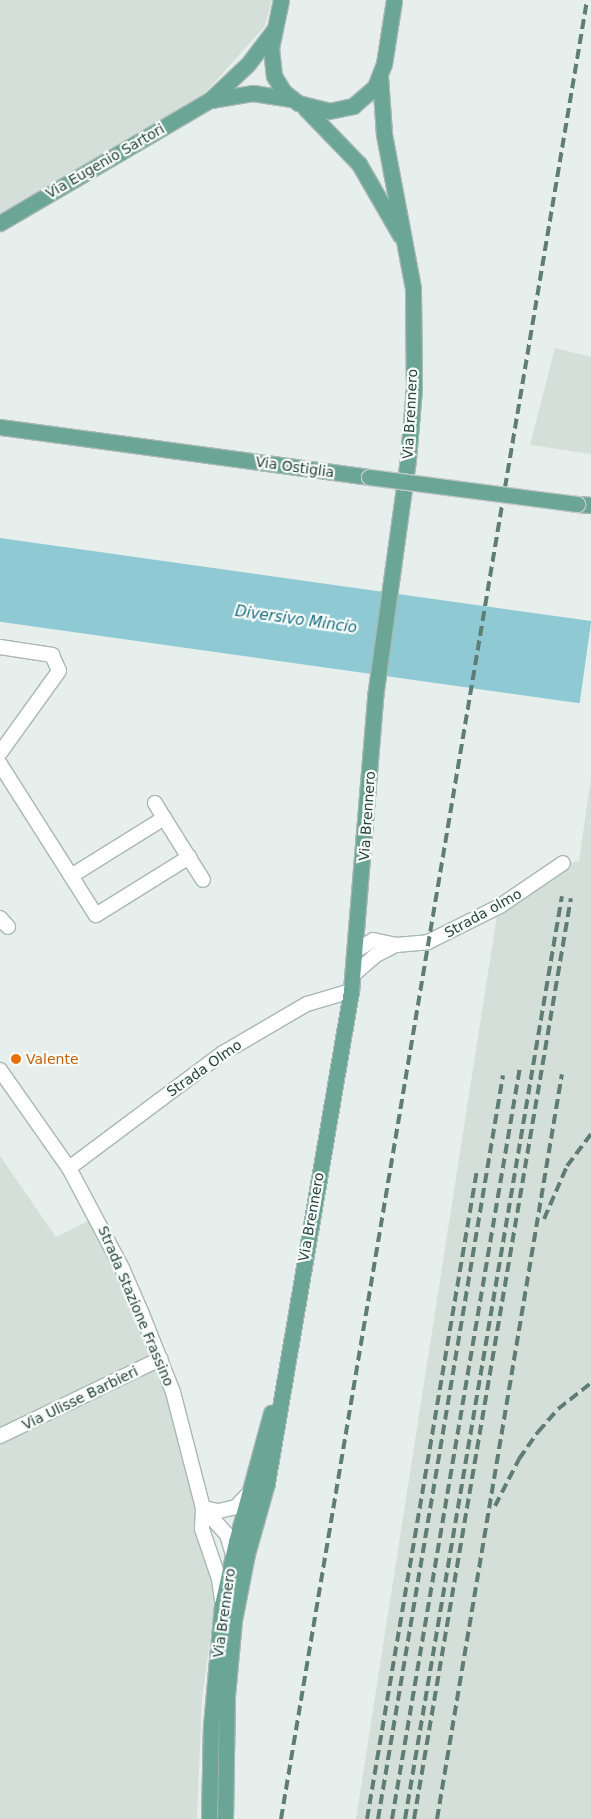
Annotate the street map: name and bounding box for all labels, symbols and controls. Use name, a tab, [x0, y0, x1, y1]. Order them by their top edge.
street label: Via Eugenio Sartori	[43, 120, 167, 202]
street label: Via Brennero	[399, 369, 421, 459]
street label: Via Ostiglia	[255, 453, 335, 481]
water label: Diversivo Mincio	[234, 603, 358, 637]
street label: Via Brennero	[355, 770, 379, 862]
street label: Strada olmo	[442, 885, 524, 941]
street label: Strada Olmo	[163, 1036, 245, 1100]
place label: Valente	[26, 1051, 79, 1067]
marker: Valente	[10, 1053, 22, 1065]
street label: Via Brennero	[295, 1171, 327, 1263]
street label: Strada Stazione Frassino	[95, 1223, 177, 1389]
street label: Via Ulisse Barbieri	[19, 1363, 141, 1433]
street label: Via Brennero	[209, 1567, 239, 1659]

